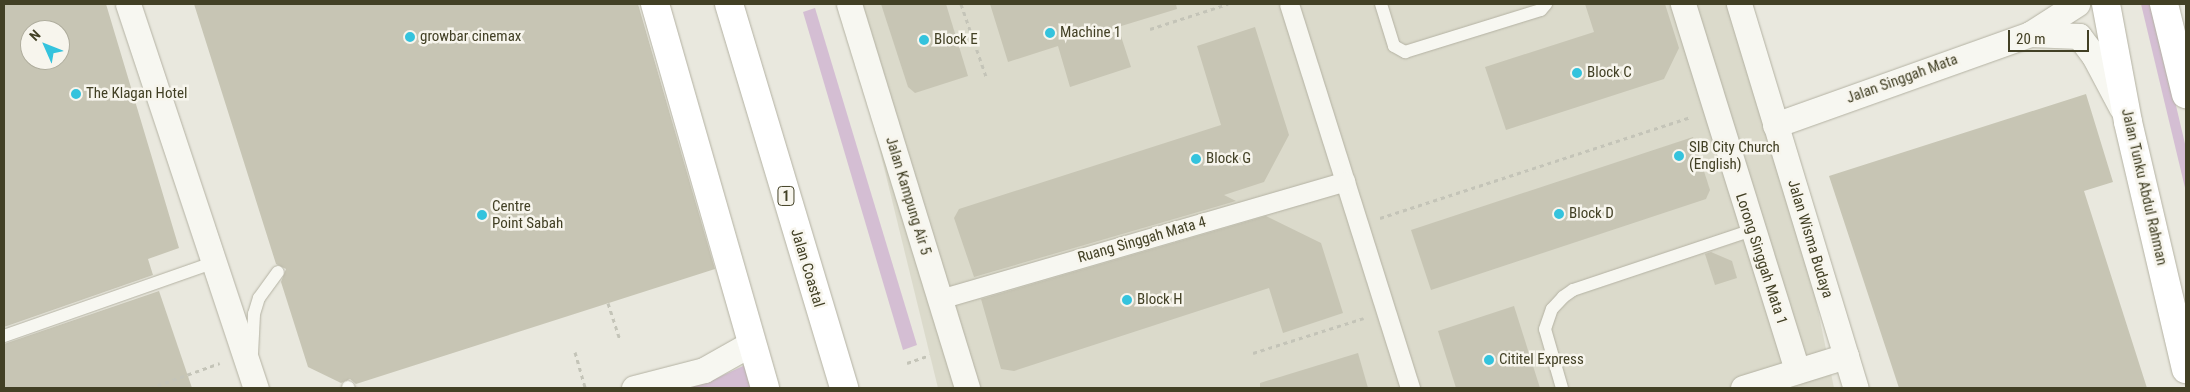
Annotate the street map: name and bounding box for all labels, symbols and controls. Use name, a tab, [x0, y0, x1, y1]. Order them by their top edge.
north arrow	[20, 20, 70, 70]
scale bar	[2010, 20, 2091, 52]
place label: Machine 1	[1060, 24, 1121, 42]
text: N	[26, 27, 44, 44]
marker: Machine 1	[1044, 27, 1056, 39]
place label: growbar cinemax	[420, 28, 521, 46]
text: 20 m	[2016, 30, 2046, 48]
marker: growbar cinemax	[404, 31, 416, 43]
place label: Block E	[934, 31, 978, 49]
marker: Block E	[918, 34, 930, 46]
street label: Jalan Singgah Mata	[1844, 51, 1960, 107]
place label: Block C	[1587, 64, 1632, 82]
marker: Block C	[1571, 67, 1583, 79]
place label: The Klagan Hotel	[86, 85, 187, 103]
marker: The Klagan Hotel	[70, 88, 82, 100]
street label: Jalan Tunku Abdul Rahman	[2117, 107, 2171, 267]
street label: Jalan Kampung Air 5	[881, 135, 935, 257]
place label: SIB City Church (English)	[1689, 138, 1780, 173]
place label: Block G	[1206, 150, 1251, 168]
marker: SIB City Church (English)	[1673, 150, 1685, 162]
marker: Block G	[1190, 153, 1202, 165]
street label: Jalan Wisma Budaya	[1783, 178, 1837, 300]
road number: 1	[777, 185, 795, 208]
street label: Lorong Singgah Mata 1	[1731, 191, 1791, 327]
place label: Centre Point Sabah	[492, 197, 563, 232]
place label: Block D	[1569, 205, 1614, 223]
marker: Block D	[1553, 208, 1565, 220]
marker: Centre Point Sabah	[476, 209, 488, 221]
street label: Ruang Singgah Mata 4	[1076, 213, 1208, 267]
street label: Jalan Coastal	[787, 227, 827, 309]
place label: Block H	[1137, 291, 1183, 309]
marker: Block H	[1121, 294, 1133, 306]
place label: Cititel Express	[1499, 351, 1584, 369]
marker: Cititel Express	[1483, 354, 1495, 366]

